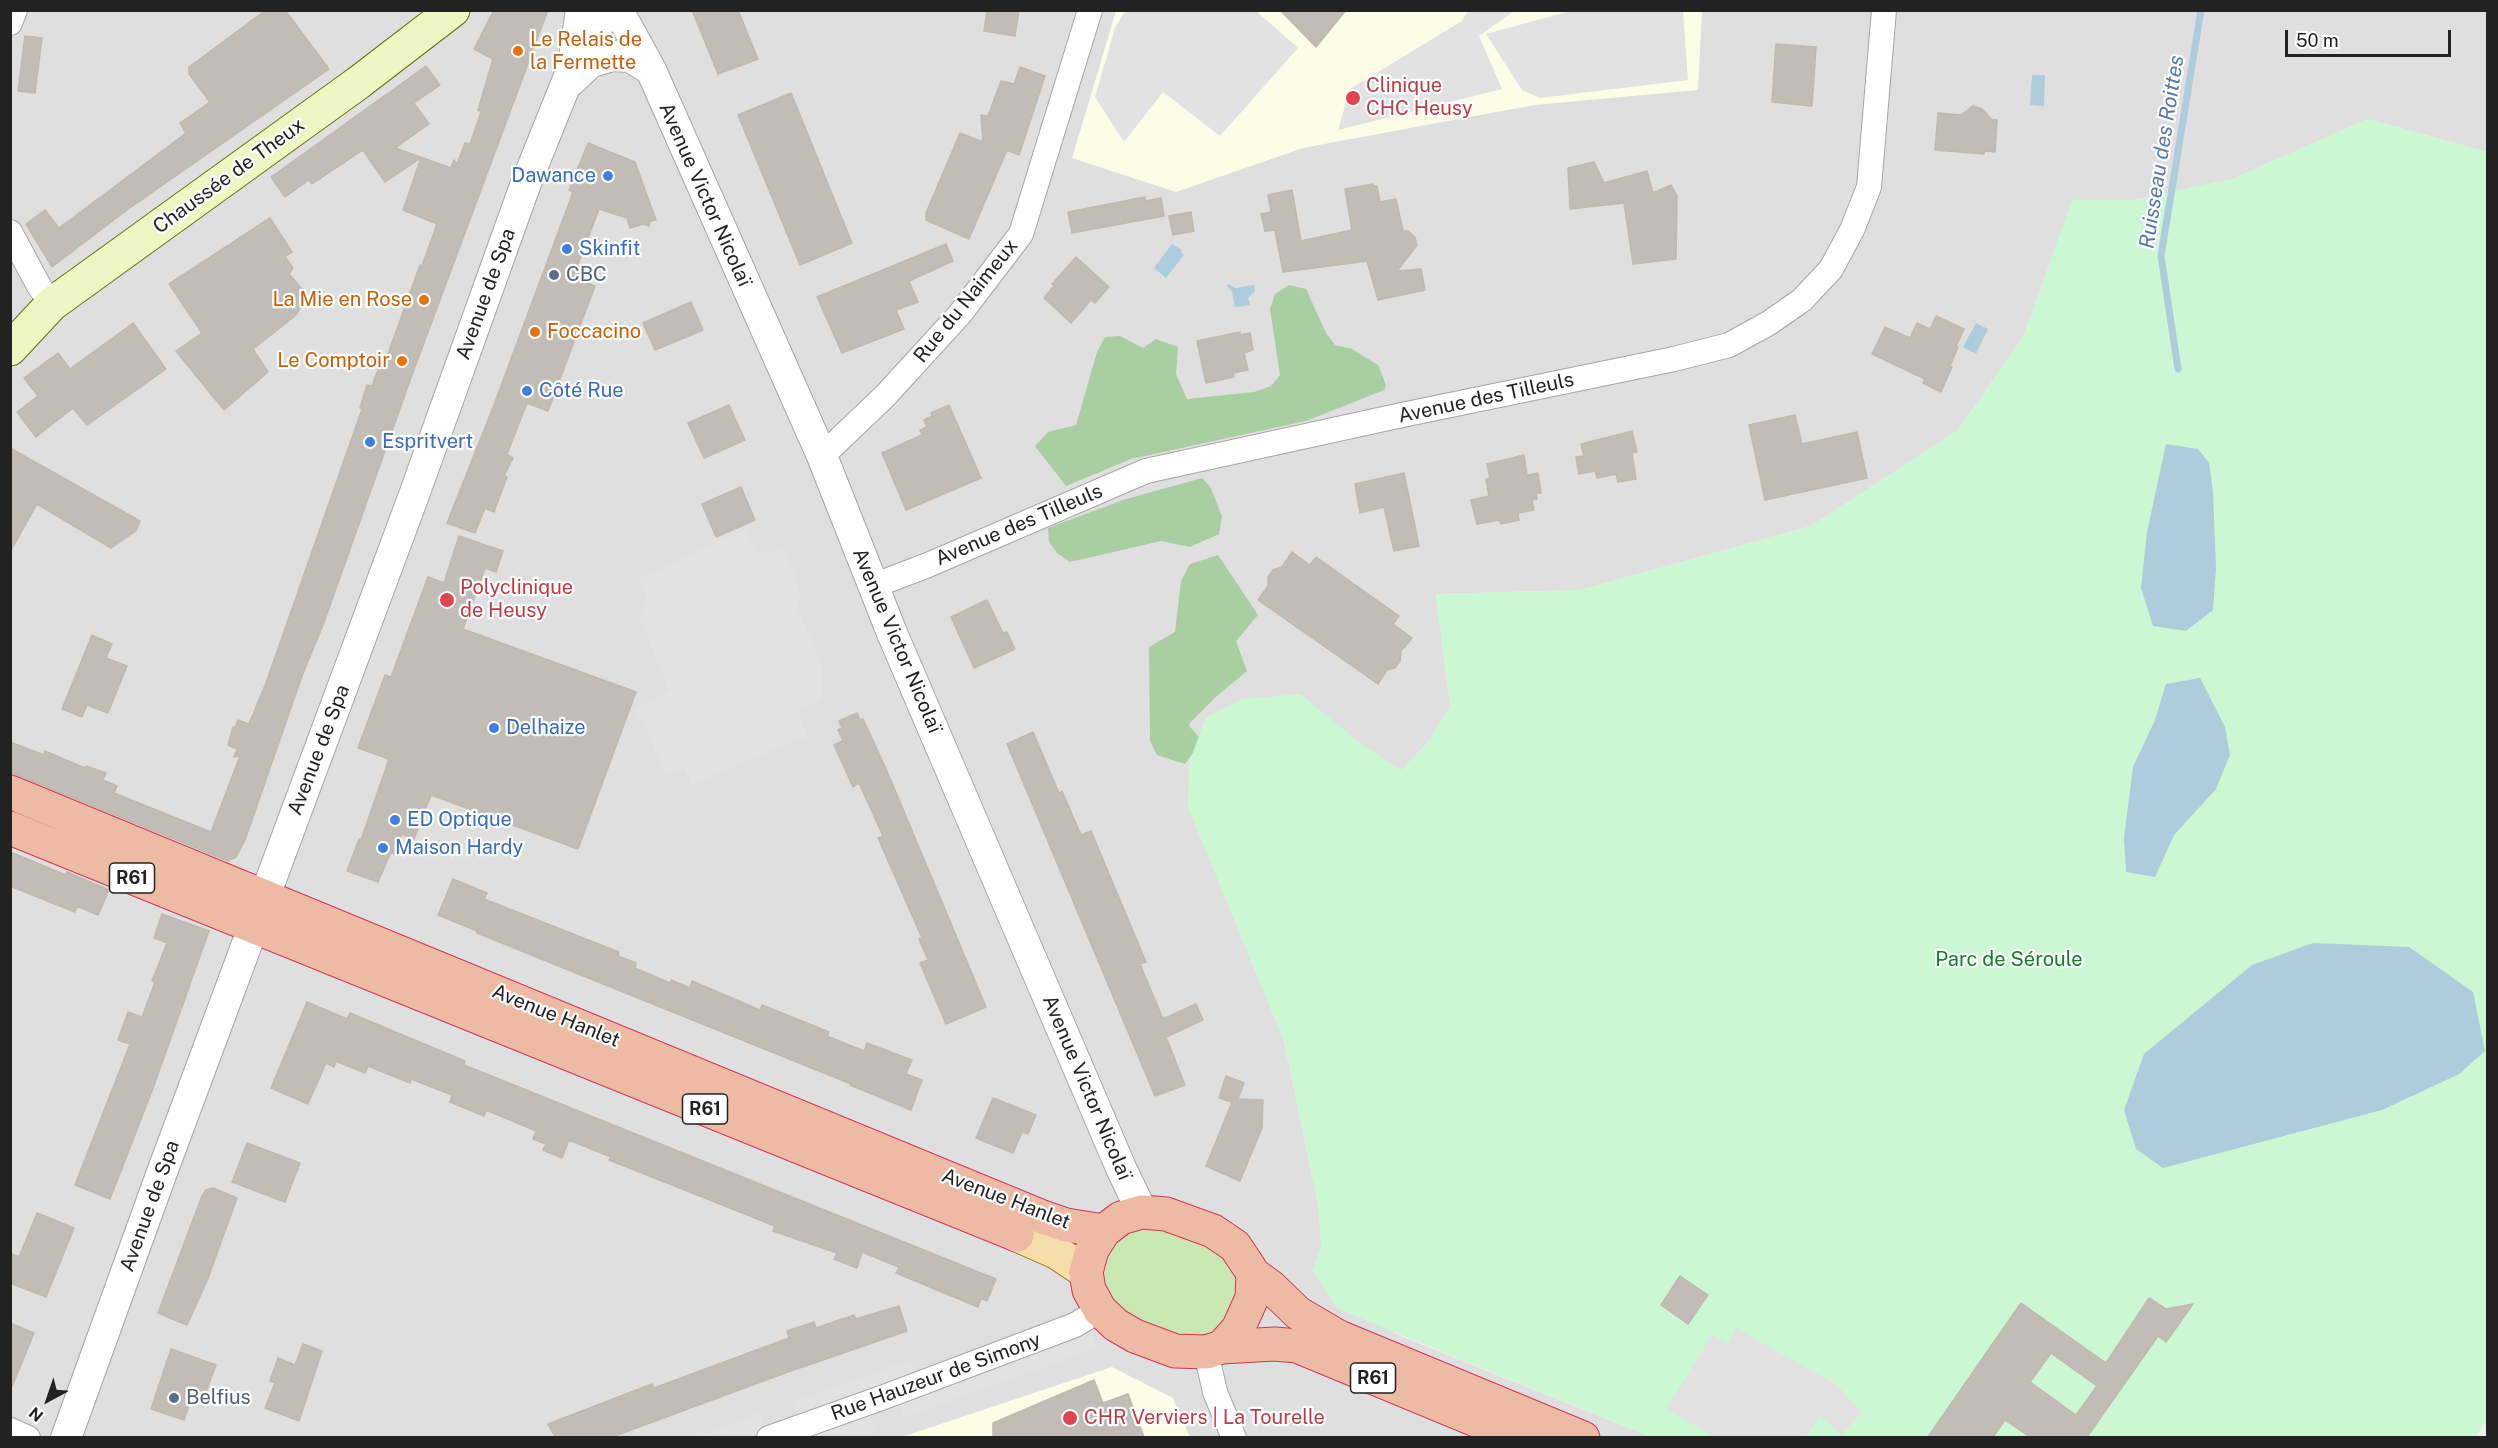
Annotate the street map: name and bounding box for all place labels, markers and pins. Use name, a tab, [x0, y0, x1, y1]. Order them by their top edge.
place label: Le Relais de la Fermette	[530, 28, 642, 75]
marker: Le Relais de la Fermette	[511, 44, 525, 58]
place label: Clinique CHC Heusy	[1366, 74, 1473, 121]
marker: Clinique CHC Heusy	[1344, 89, 1362, 107]
place label: Dawance	[511, 164, 596, 188]
marker: Dawance	[601, 169, 615, 183]
place label: Skinfit	[579, 237, 640, 261]
marker: Skinfit	[560, 242, 574, 256]
place label: CBC	[566, 263, 607, 287]
marker: CBC	[547, 268, 561, 282]
place label: La Mie en Rose	[272, 288, 412, 312]
marker: La Mie en Rose	[417, 293, 431, 307]
place label: Foccacino	[547, 320, 641, 344]
marker: Foccacino	[528, 325, 542, 339]
place label: Le Comptoir	[277, 349, 390, 373]
marker: Le Comptoir	[395, 354, 409, 368]
place label: Côté Rue	[539, 379, 624, 403]
marker: Côté Rue	[520, 384, 534, 398]
place label: Espritvert	[382, 430, 473, 454]
marker: Espritvert	[363, 435, 377, 449]
place label: Polyclinique de Heusy	[460, 576, 573, 623]
marker: Polyclinique de Heusy	[438, 591, 456, 609]
place label: Delhaize	[506, 716, 586, 740]
marker: Delhaize	[487, 721, 501, 735]
place label: ED Optique	[407, 808, 512, 832]
marker: ED Optique	[388, 813, 402, 827]
place label: Maison Hardy	[395, 836, 523, 860]
marker: Maison Hardy	[376, 841, 390, 855]
place label: Belfius	[186, 1386, 251, 1410]
marker: Belfius	[167, 1391, 181, 1405]
place label: CHR Verviers | La Tourelle	[1084, 1406, 1325, 1430]
marker: CHR Verviers | La Tourelle	[1061, 1409, 1079, 1427]

